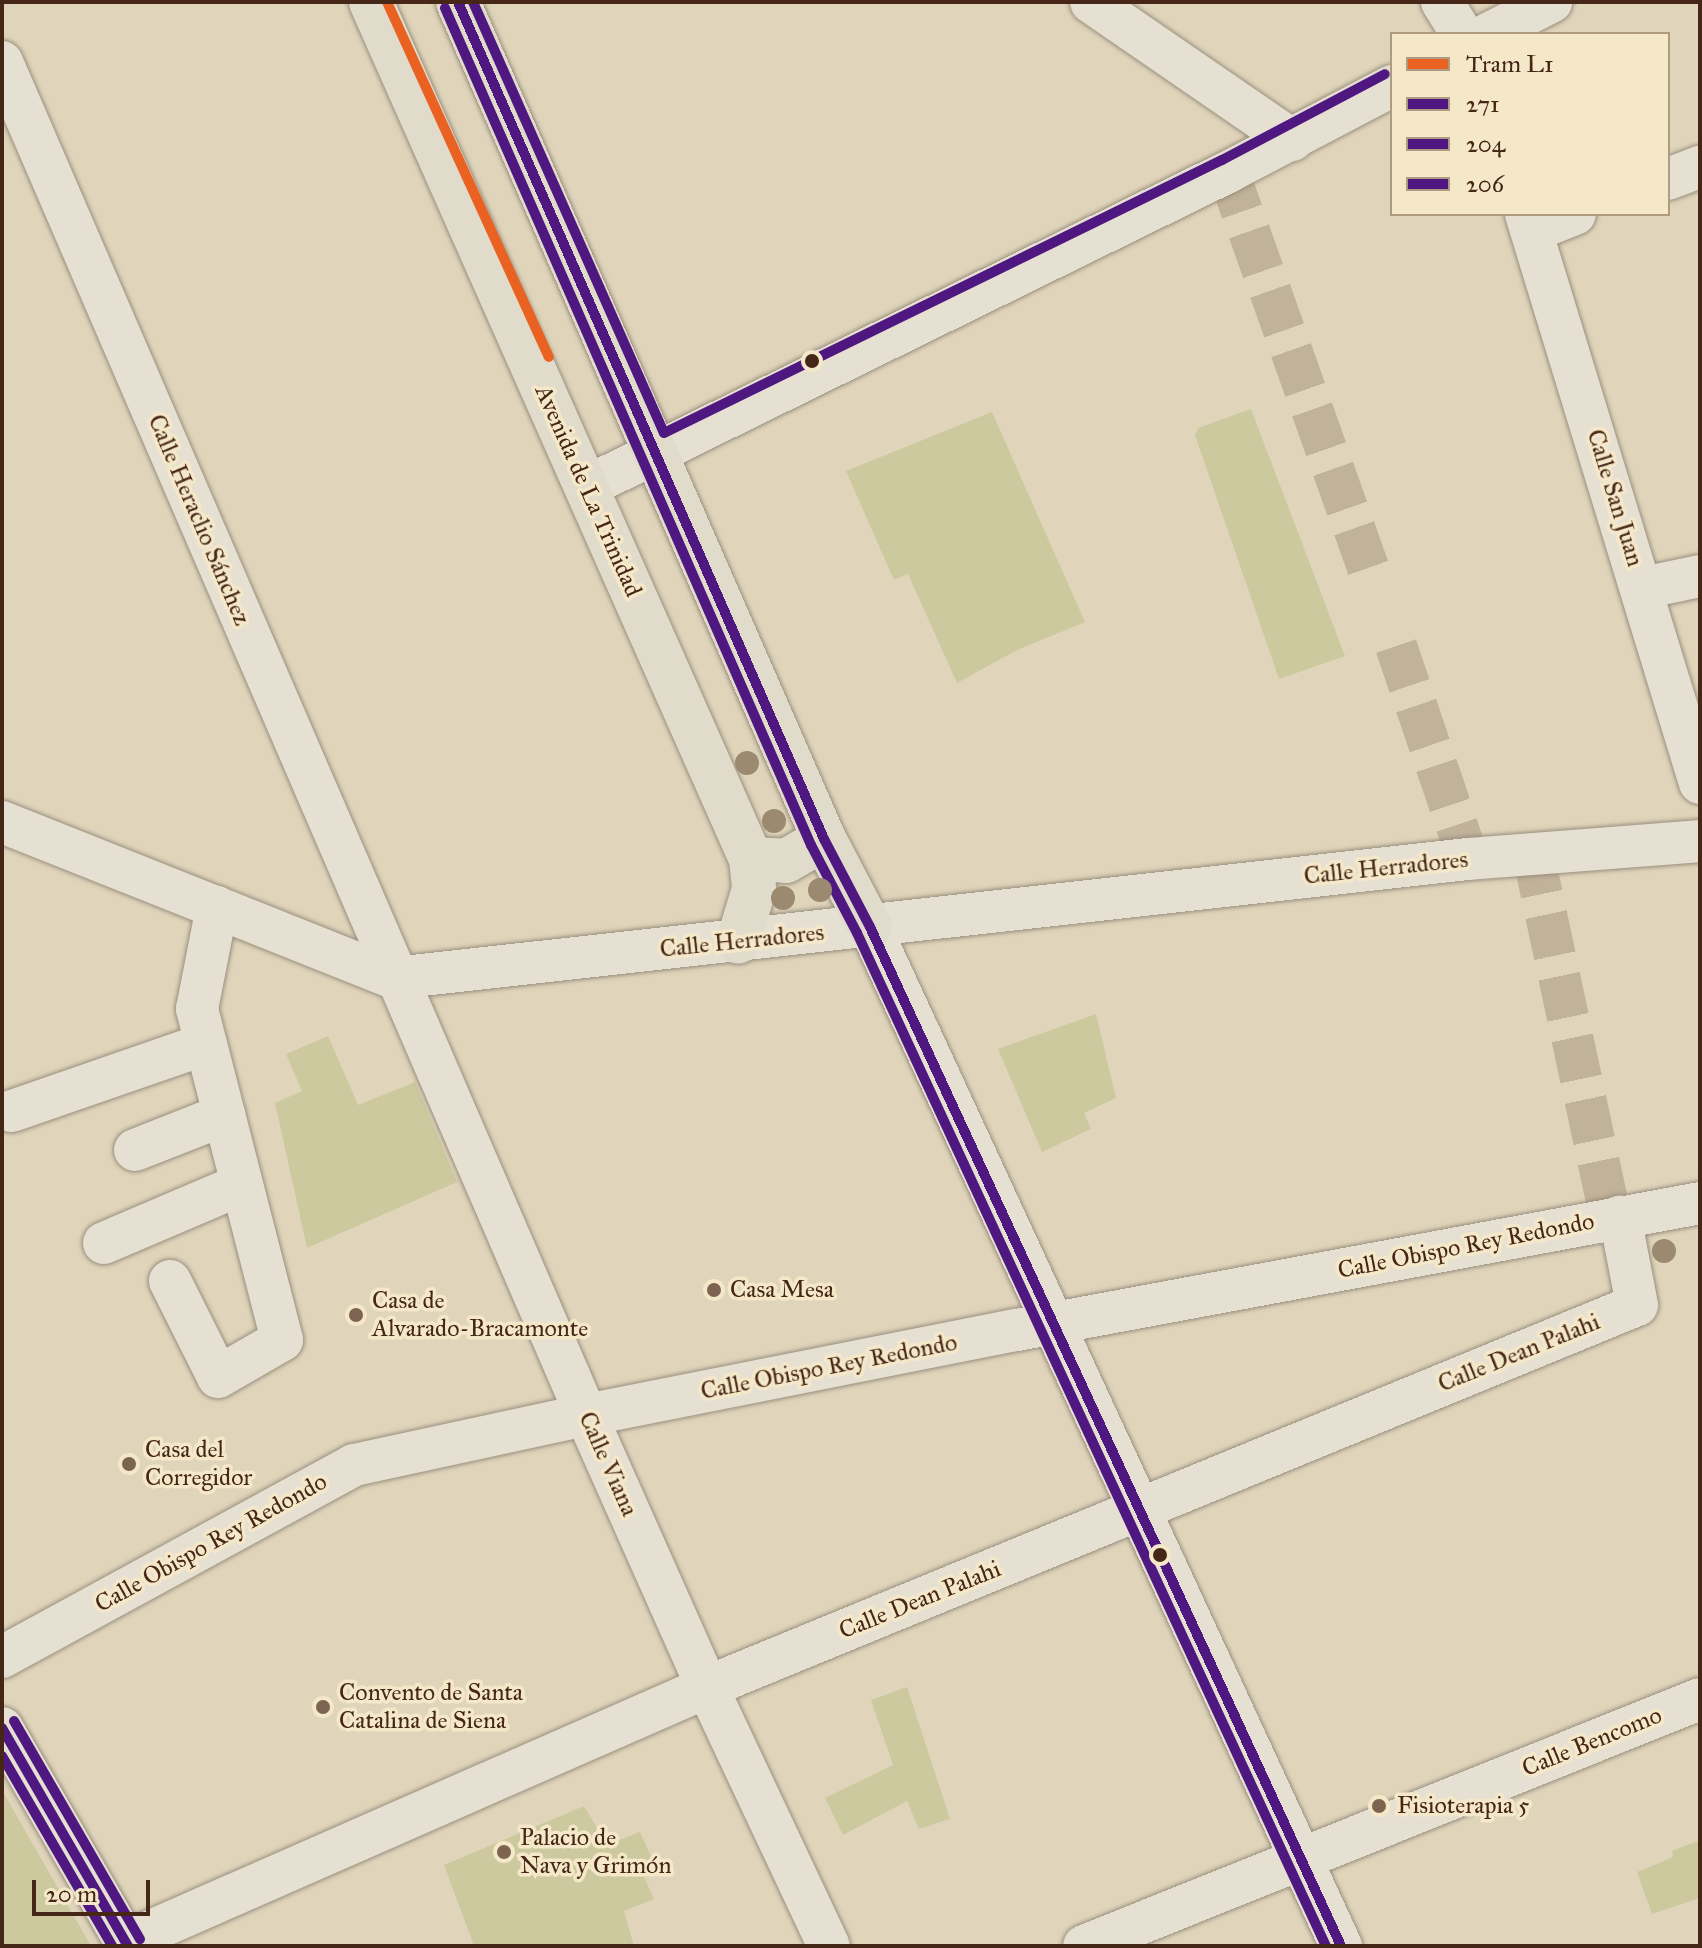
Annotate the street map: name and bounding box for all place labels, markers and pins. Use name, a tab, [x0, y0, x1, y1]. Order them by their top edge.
unlabelled marker	[804, 353, 820, 369]
place label: Casa Mesa	[730, 1276, 834, 1304]
marker: Casa Mesa	[705, 1281, 723, 1299]
place label: Casa de Alvarado-Bracamonte	[372, 1287, 588, 1343]
marker: Casa de Alvarado-Bracamonte	[347, 1306, 365, 1324]
place label: Casa del Corregidor	[145, 1436, 252, 1492]
marker: Casa del Corregidor	[120, 1455, 138, 1473]
unlabelled marker	[1152, 1547, 1168, 1563]
place label: Convento de Santa Catalina de Siena	[339, 1679, 523, 1735]
marker: Convento de Santa Catalina de Siena	[314, 1698, 332, 1716]
place label: Fisioterapia 5	[1397, 1792, 1529, 1820]
marker: Fisioterapia 5	[1368, 1795, 1390, 1817]
place label: Palacio de Nava y Grimón	[520, 1824, 671, 1880]
marker: Palacio de Nava y Grimón	[495, 1843, 513, 1861]

